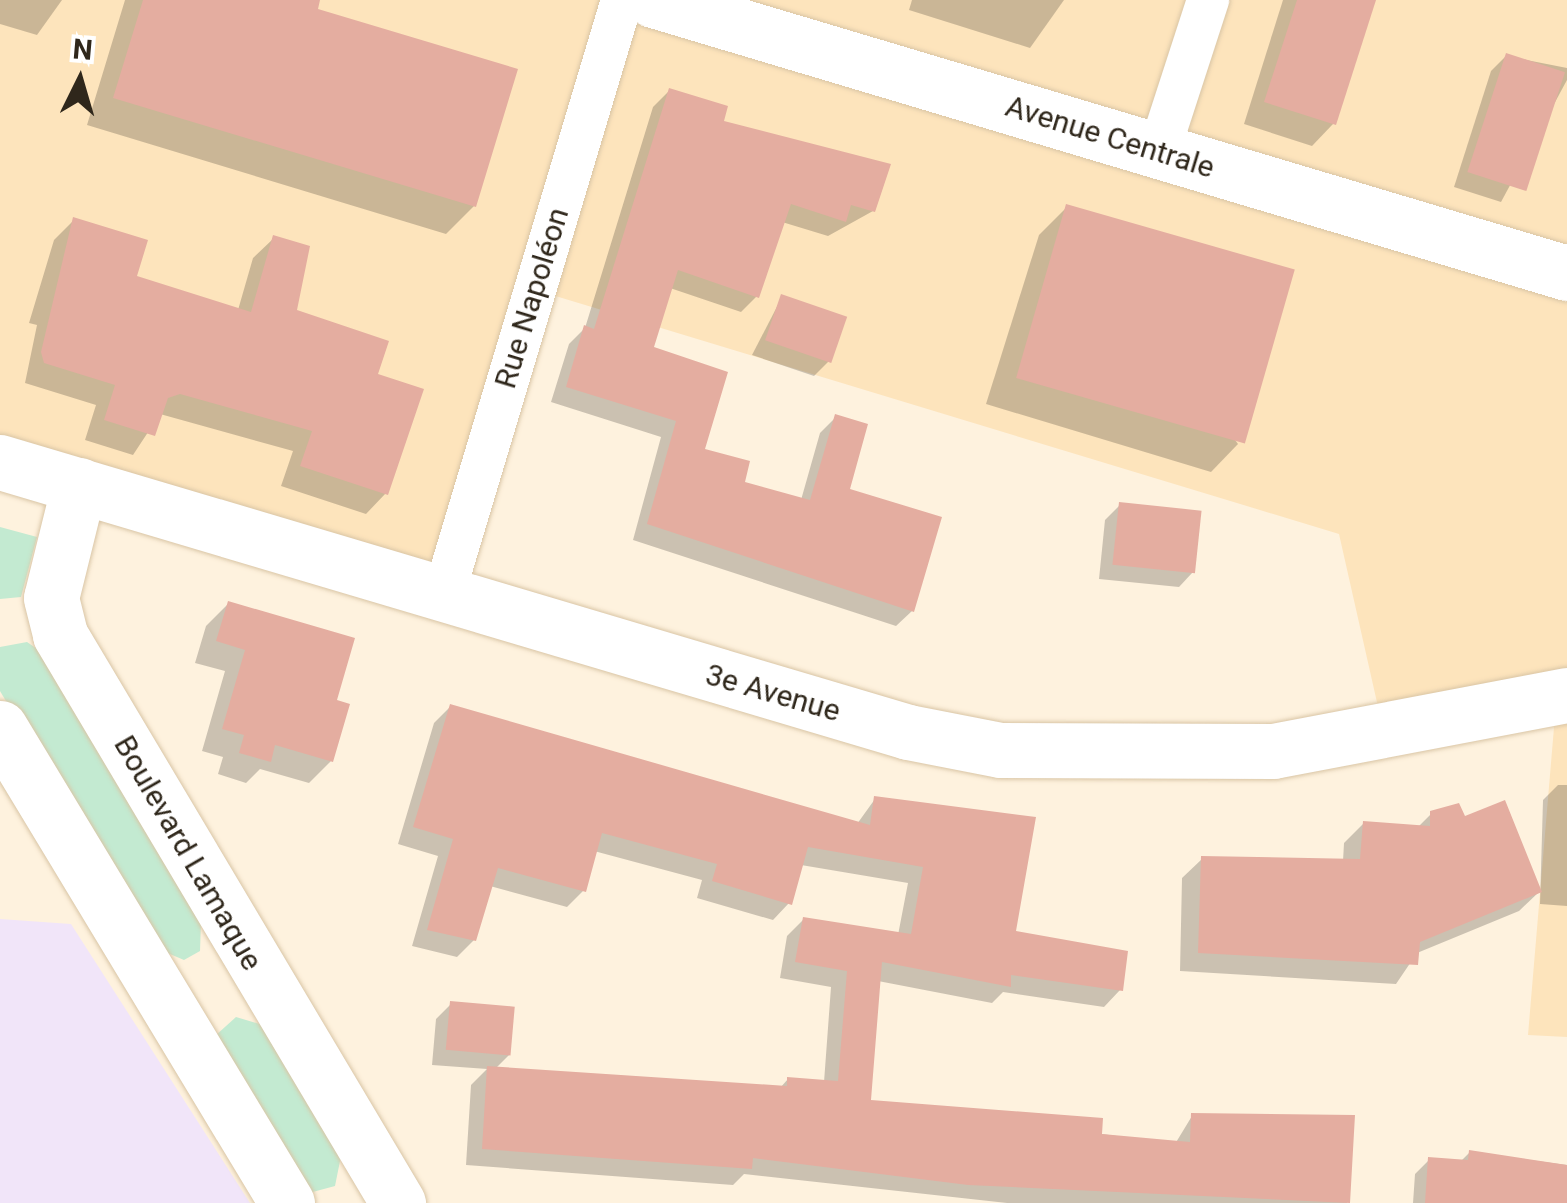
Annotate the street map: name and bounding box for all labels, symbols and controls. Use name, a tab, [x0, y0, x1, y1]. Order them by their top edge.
north arrow	[30, 30, 130, 130]
text: N	[71, 32, 94, 67]
street label: Avenue Centrale	[1001, 88, 1219, 186]
street label: Rue Napoléon	[487, 203, 577, 393]
street label: 3e Avenue	[702, 657, 844, 729]
street label: Boulevard Lamaque	[106, 729, 270, 977]

